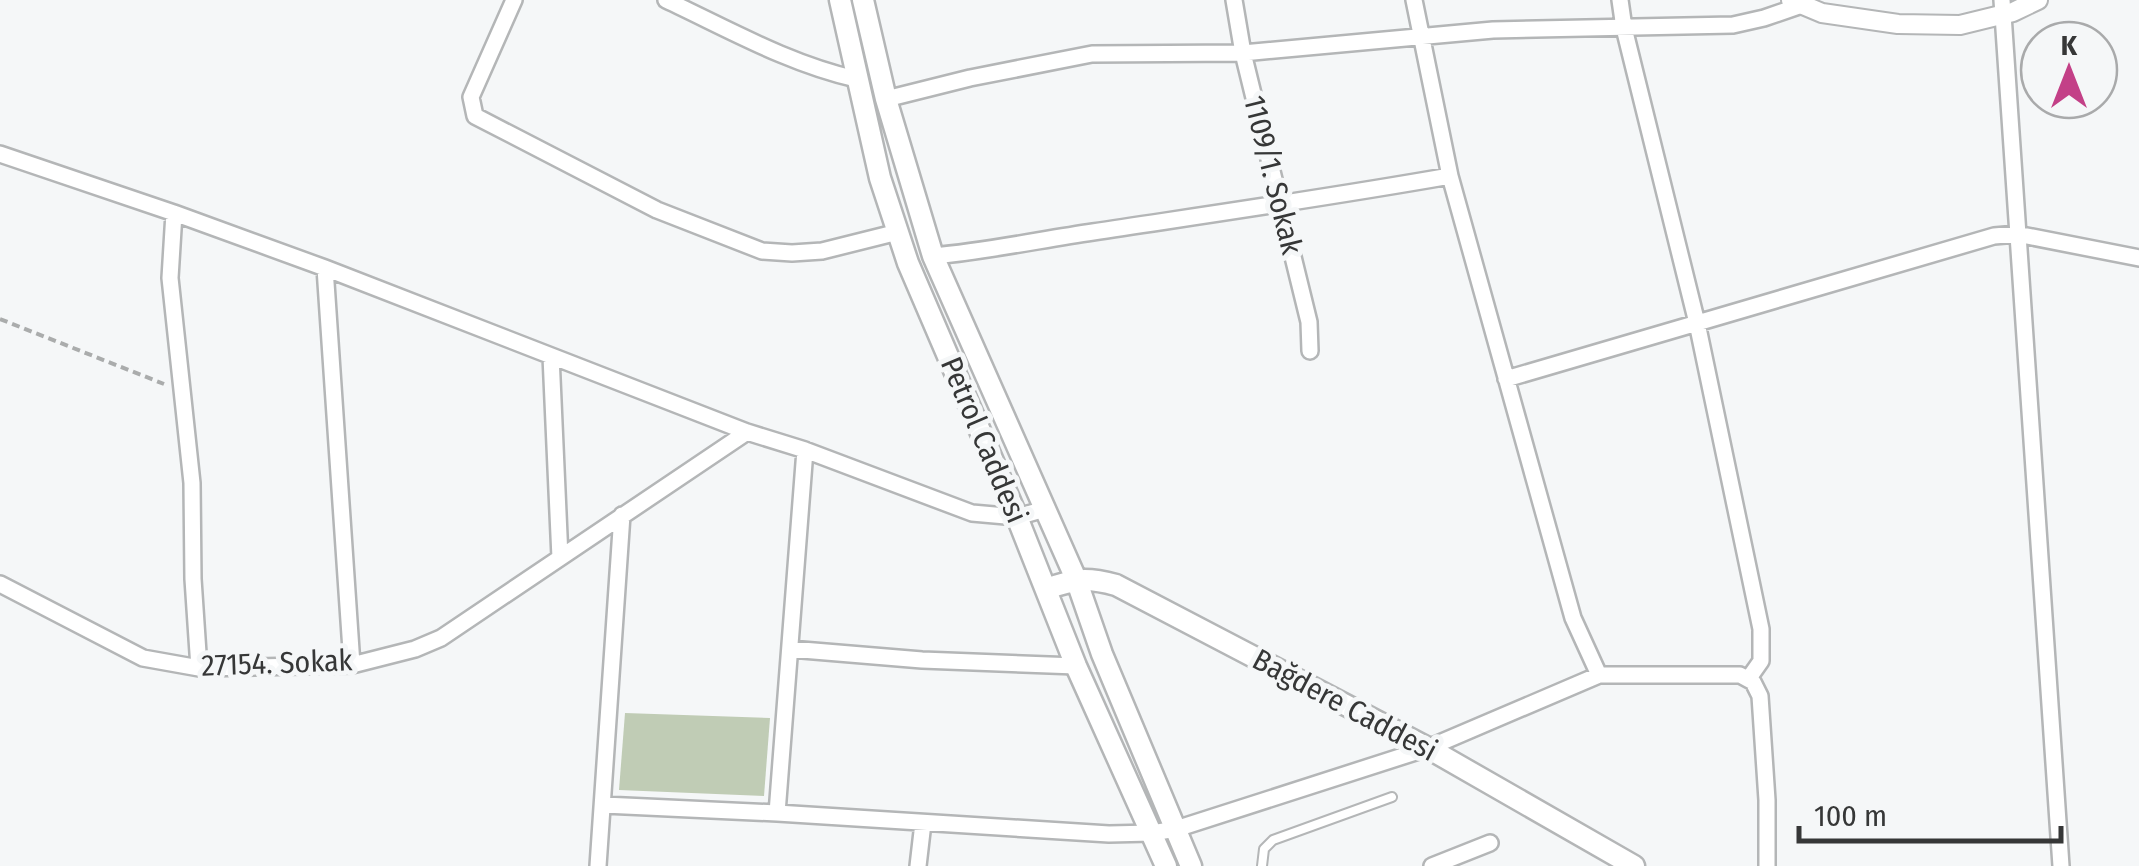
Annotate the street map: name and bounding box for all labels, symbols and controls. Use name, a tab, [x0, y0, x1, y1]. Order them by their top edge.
north arrow	[2019, 20, 2119, 120]
text: K	[2061, 29, 2078, 62]
street label: 1109/1. Sokak	[1236, 92, 1310, 258]
street label: Petrol Caddesi	[933, 352, 1035, 528]
street label: Bağdere Caddesi	[1247, 641, 1443, 769]
street label: 27154. Sokak	[201, 642, 353, 684]
scale bar	[1799, 781, 2062, 843]
text: 100 m	[1814, 798, 1887, 834]

